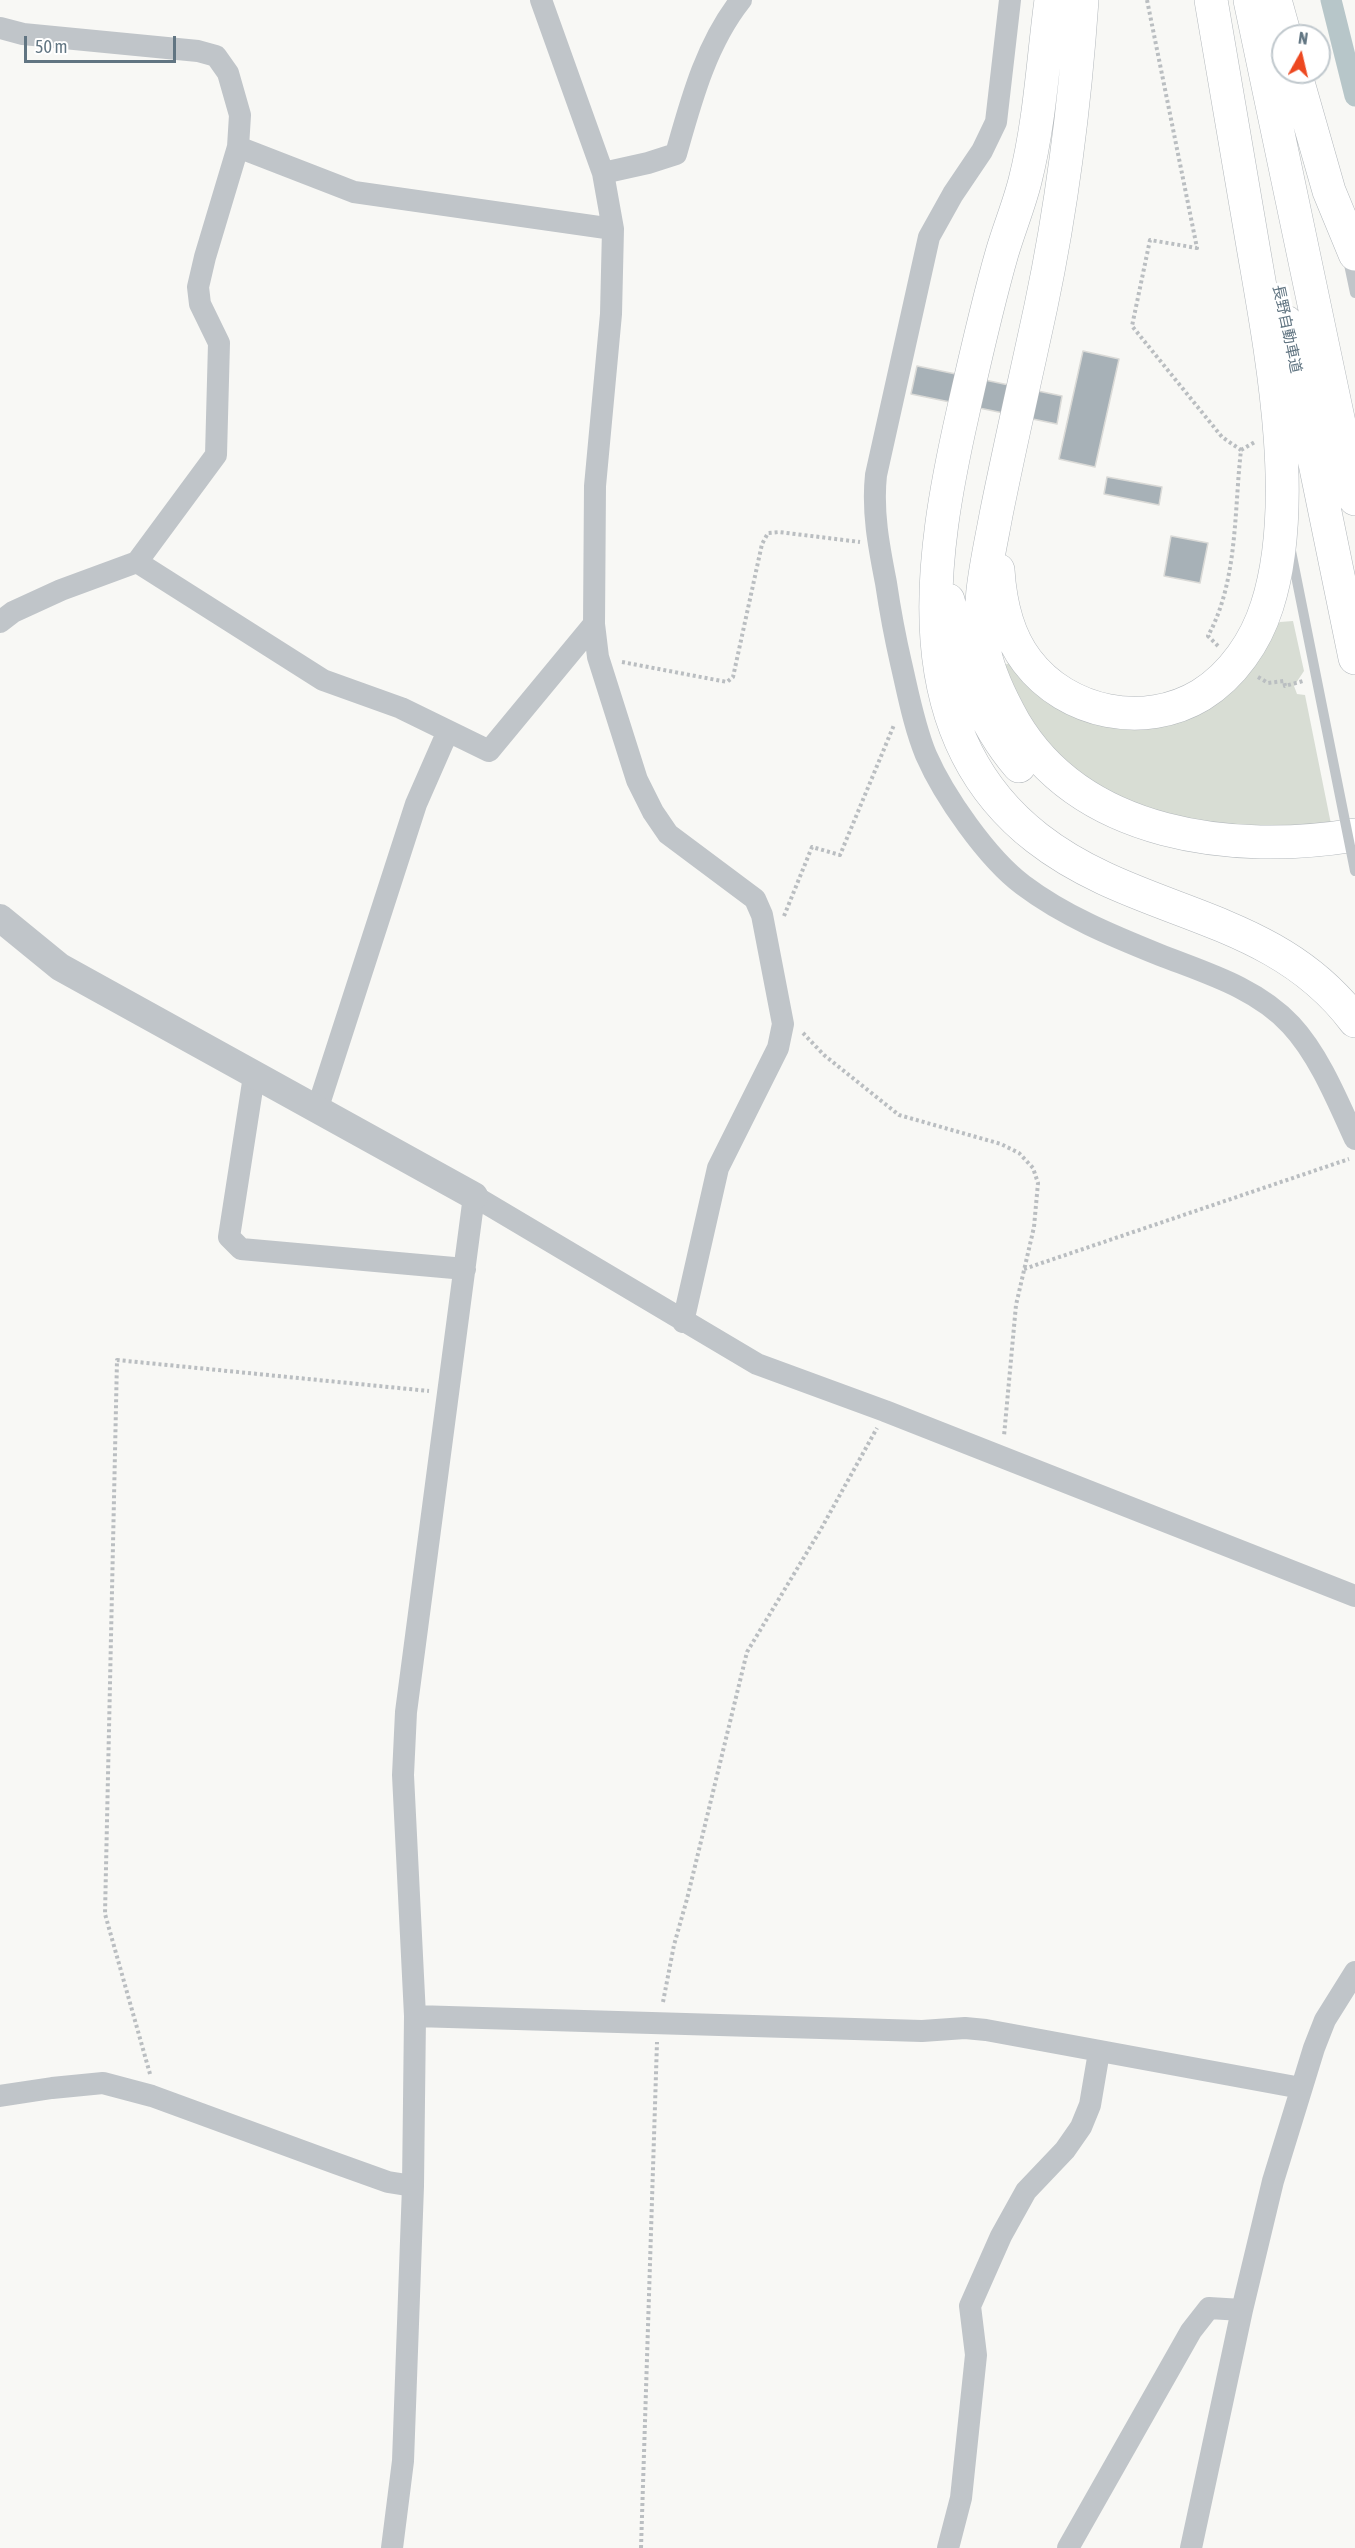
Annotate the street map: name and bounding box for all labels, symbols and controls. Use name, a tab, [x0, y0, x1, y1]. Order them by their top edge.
scale bar	[27, 24, 178, 62]
north arrow	[1271, 24, 1331, 84]
text: N	[1297, 29, 1309, 48]
text: 50 m	[35, 36, 67, 57]
street label: 長野自動車道	[1269, 283, 1305, 375]

